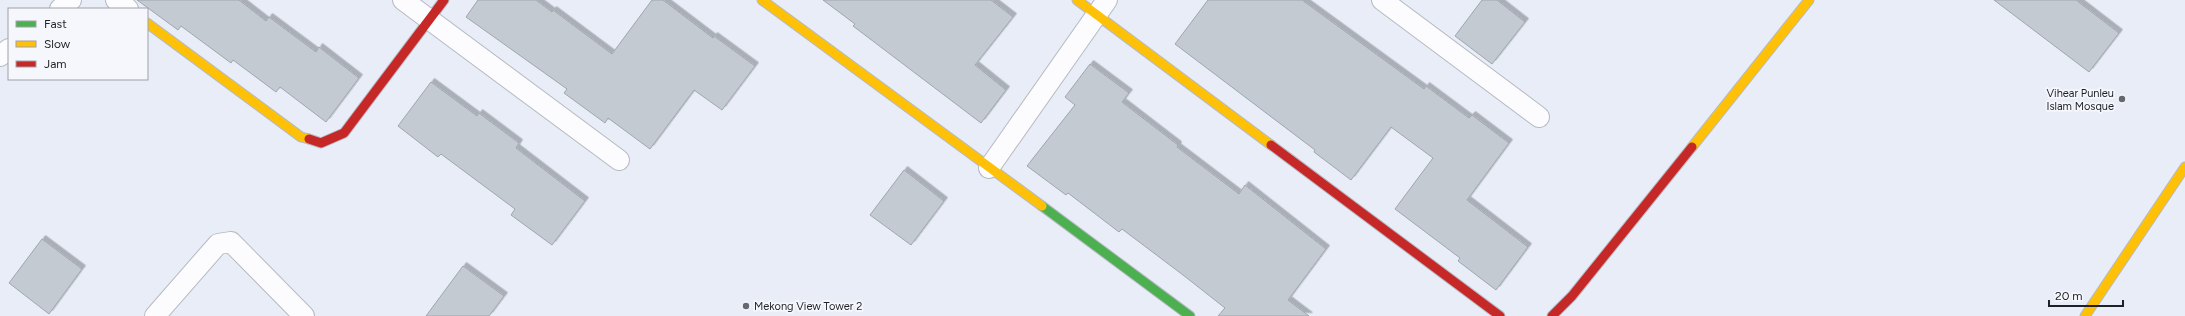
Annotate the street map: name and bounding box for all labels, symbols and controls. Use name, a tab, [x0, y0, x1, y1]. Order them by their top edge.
legend	[8, 8, 148, 80]
text: Fast	[44, 17, 67, 31]
text: Slow	[44, 37, 71, 51]
text: Jam	[44, 57, 67, 71]
place label: Vihear Punleu Islam Mosque	[2046, 87, 2114, 113]
marker: Vihear Punleu Islam Mosque	[2117, 94, 2127, 104]
scale bar	[2049, 282, 2123, 308]
text: 20 m	[2055, 289, 2083, 303]
place label: Mekong View Tower 2	[754, 300, 862, 313]
marker: Mekong View Tower 2	[741, 301, 751, 311]

